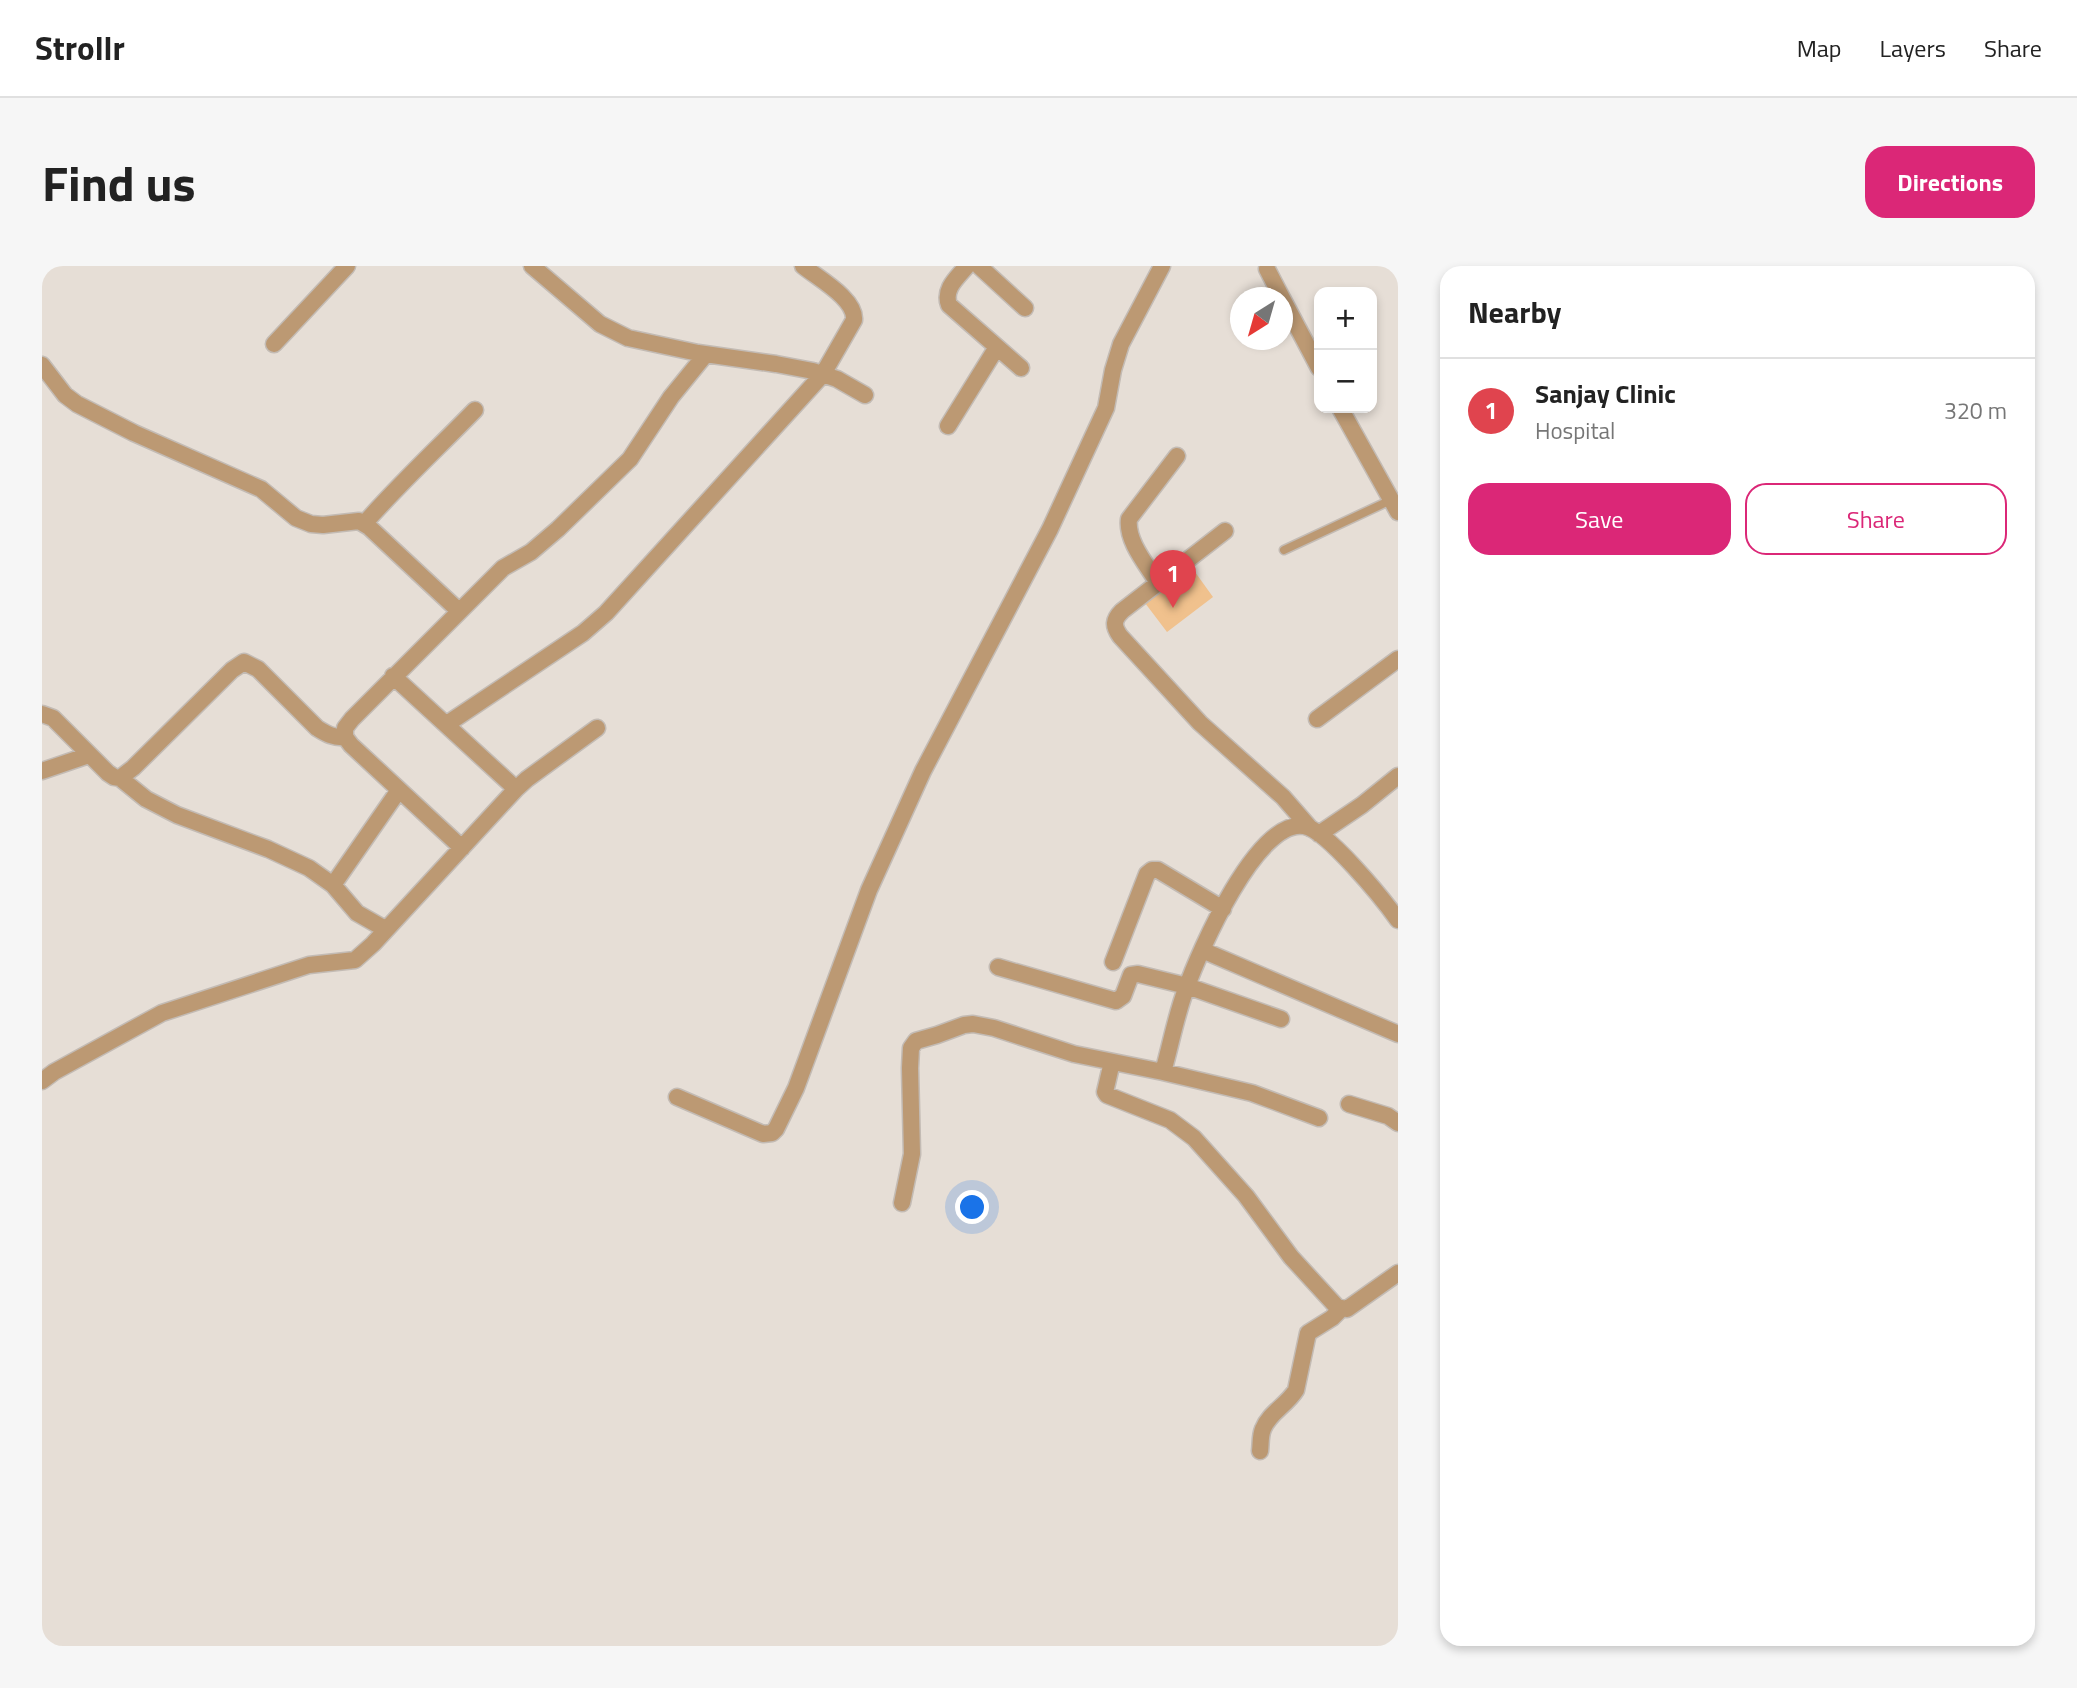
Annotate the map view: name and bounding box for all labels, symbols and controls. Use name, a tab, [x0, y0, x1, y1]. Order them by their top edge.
text: Strollr	[35, 23, 125, 73]
text: Map	[1797, 30, 1842, 66]
text: Layers	[1880, 30, 1946, 66]
text: Share	[1984, 30, 2042, 66]
text: Find us	[42, 145, 196, 220]
button: Directions	[1865, 146, 2035, 218]
north arrow	[1230, 287, 1293, 350]
map controls	[1314, 287, 1377, 413]
button: +	[1314, 287, 1377, 350]
text: Nearby	[1468, 289, 1561, 335]
button: −	[1314, 350, 1377, 413]
text: Sanjay Clinic	[1535, 374, 1676, 413]
text: 1	[1485, 393, 1497, 428]
text: 320 m	[1944, 393, 2007, 428]
text: Hospital	[1535, 413, 1615, 448]
button: Save	[1468, 483, 1731, 555]
button: Share	[1745, 483, 2007, 555]
pin: 1	[1150, 550, 1196, 608]
your location	[955, 1190, 989, 1224]

